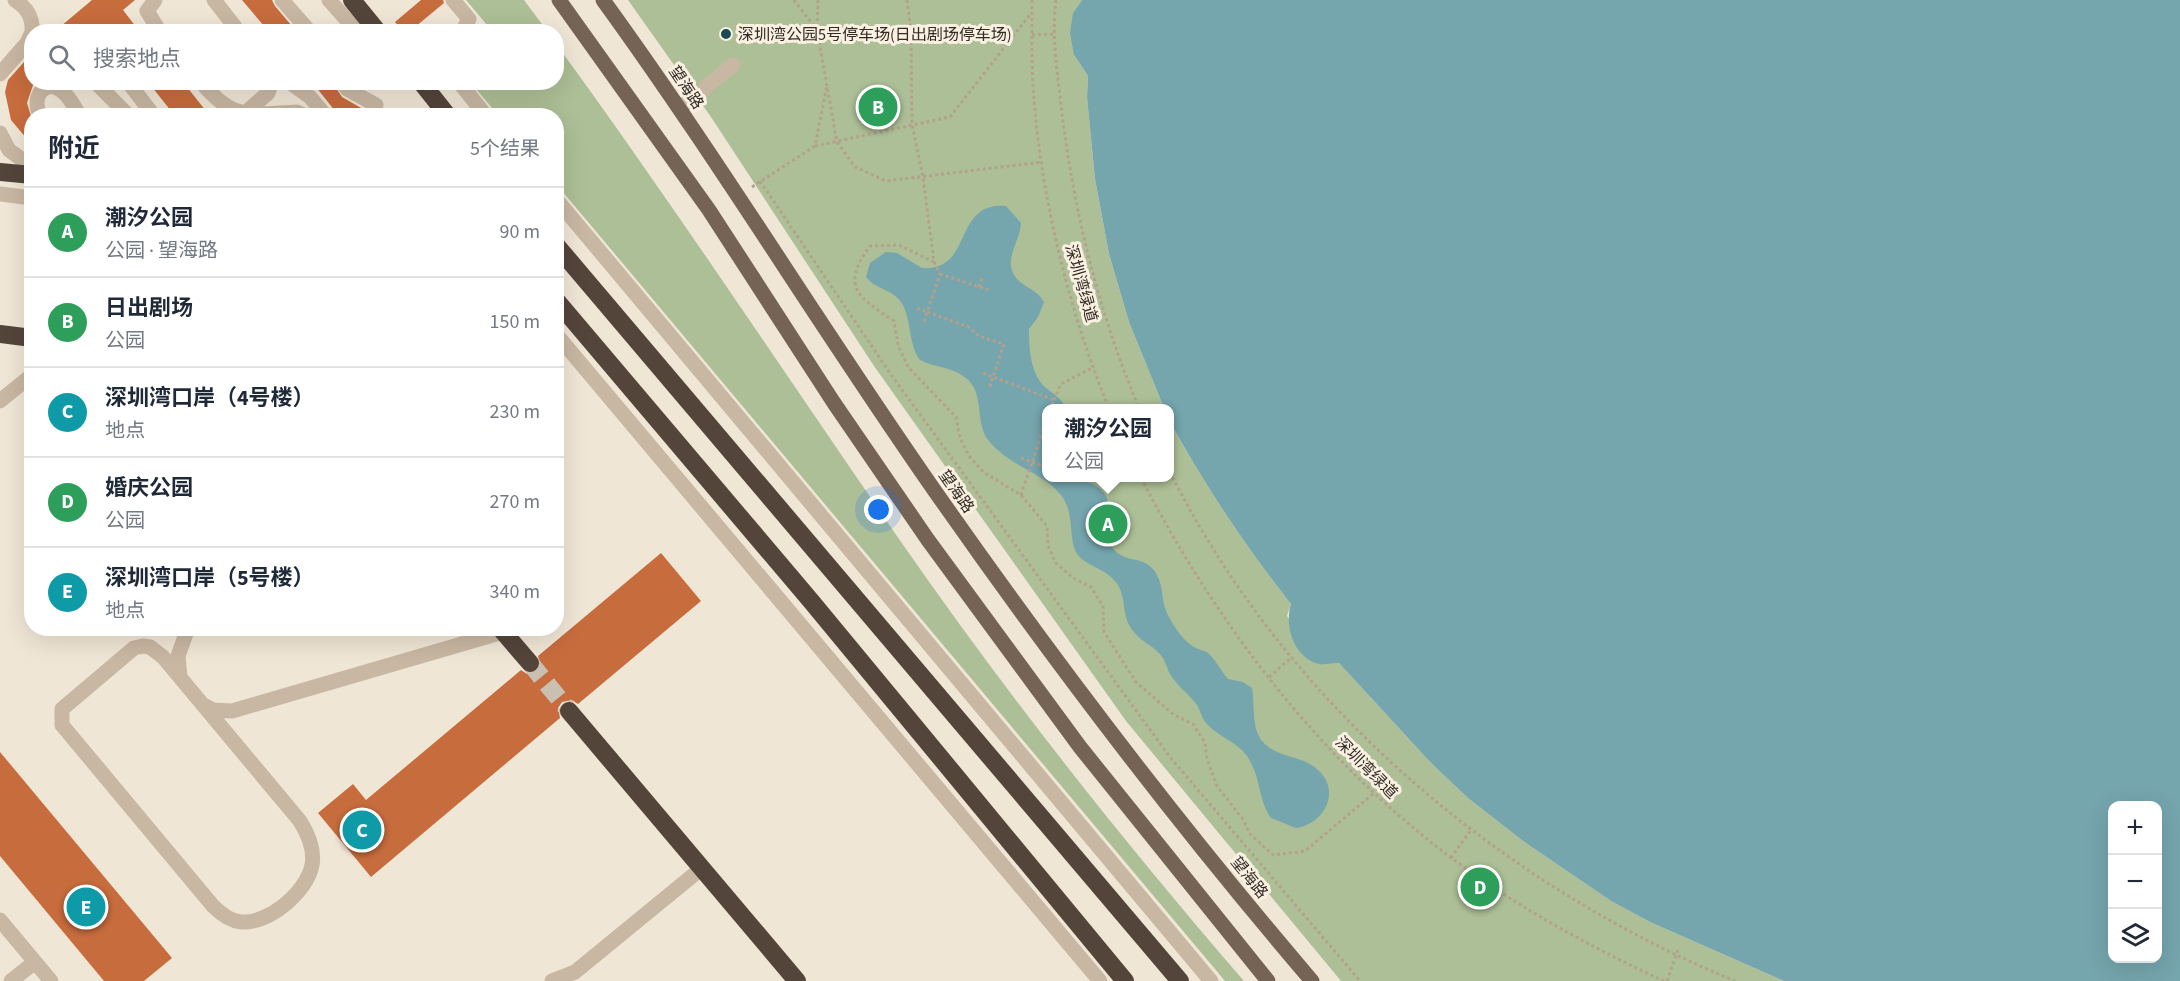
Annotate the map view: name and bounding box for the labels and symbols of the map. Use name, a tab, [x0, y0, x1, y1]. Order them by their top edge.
place label: 深圳湾公园5号停车场(日出剧场停车场)	[738, 24, 1012, 46]
marker: 深圳湾公园5号停车场(日出剧场停车场)	[719, 27, 733, 41]
street label: 望海路	[664, 62, 709, 114]
pin: B	[858, 84, 898, 130]
street label: 深圳湾绿道	[1059, 242, 1103, 325]
street label: 望海路	[933, 466, 979, 518]
your location	[864, 495, 893, 524]
pin: A	[1088, 502, 1128, 546]
street label: 深圳湾绿道	[1330, 732, 1402, 804]
pin: C	[342, 808, 382, 852]
street label: 望海路	[1226, 852, 1273, 903]
pin: D	[1460, 864, 1500, 910]
pin: E	[66, 884, 106, 930]

